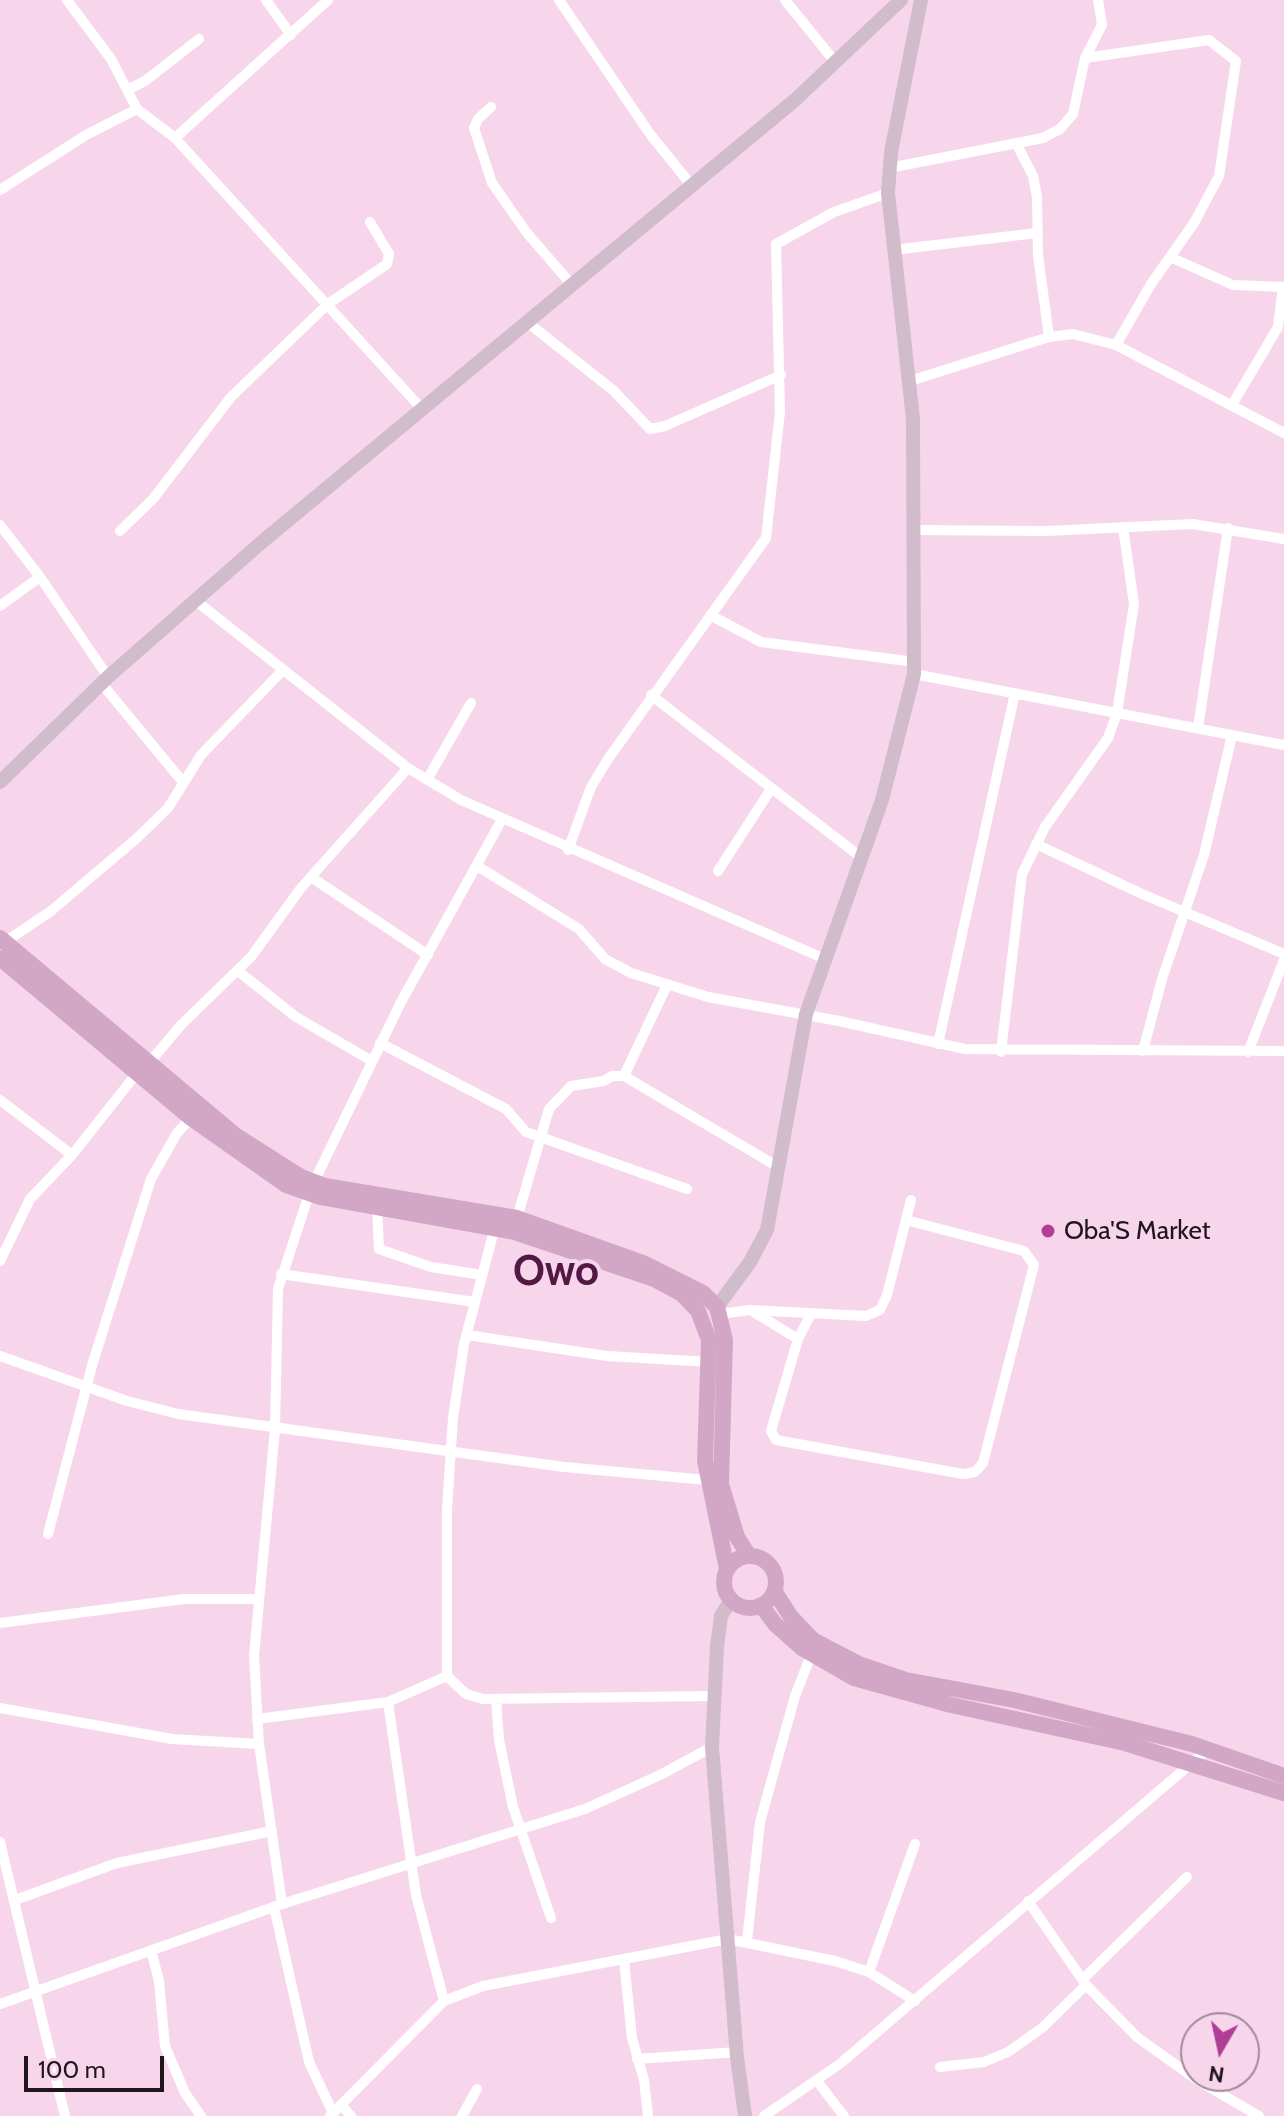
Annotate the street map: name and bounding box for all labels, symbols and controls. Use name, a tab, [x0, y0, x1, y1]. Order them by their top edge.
place label: Oba'S Market	[1064, 1215, 1211, 1247]
marker: Oba'S Market	[1039, 1222, 1057, 1240]
district label: Owo	[513, 1248, 599, 1298]
north arrow	[1180, 2012, 1260, 2092]
scale bar	[28, 2040, 168, 2090]
text: 100 m	[38, 2055, 106, 2084]
text: N	[1207, 2060, 1226, 2089]

